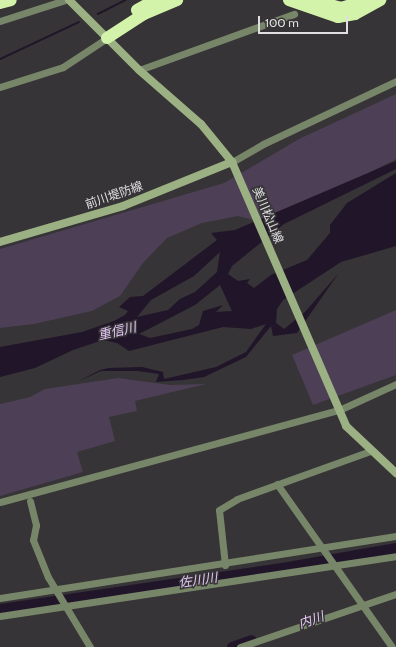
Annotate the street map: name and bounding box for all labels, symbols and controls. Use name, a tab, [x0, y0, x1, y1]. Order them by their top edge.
scale bar	[260, 8, 350, 34]
text: 100 m	[265, 15, 299, 30]
street label: 前川堤防線	[83, 178, 145, 212]
street label: 美川松山線	[250, 185, 286, 245]
water label: 重信川	[96, 319, 138, 343]
water label: 佐川川	[178, 570, 218, 590]
water label: 内川	[296, 608, 326, 632]

